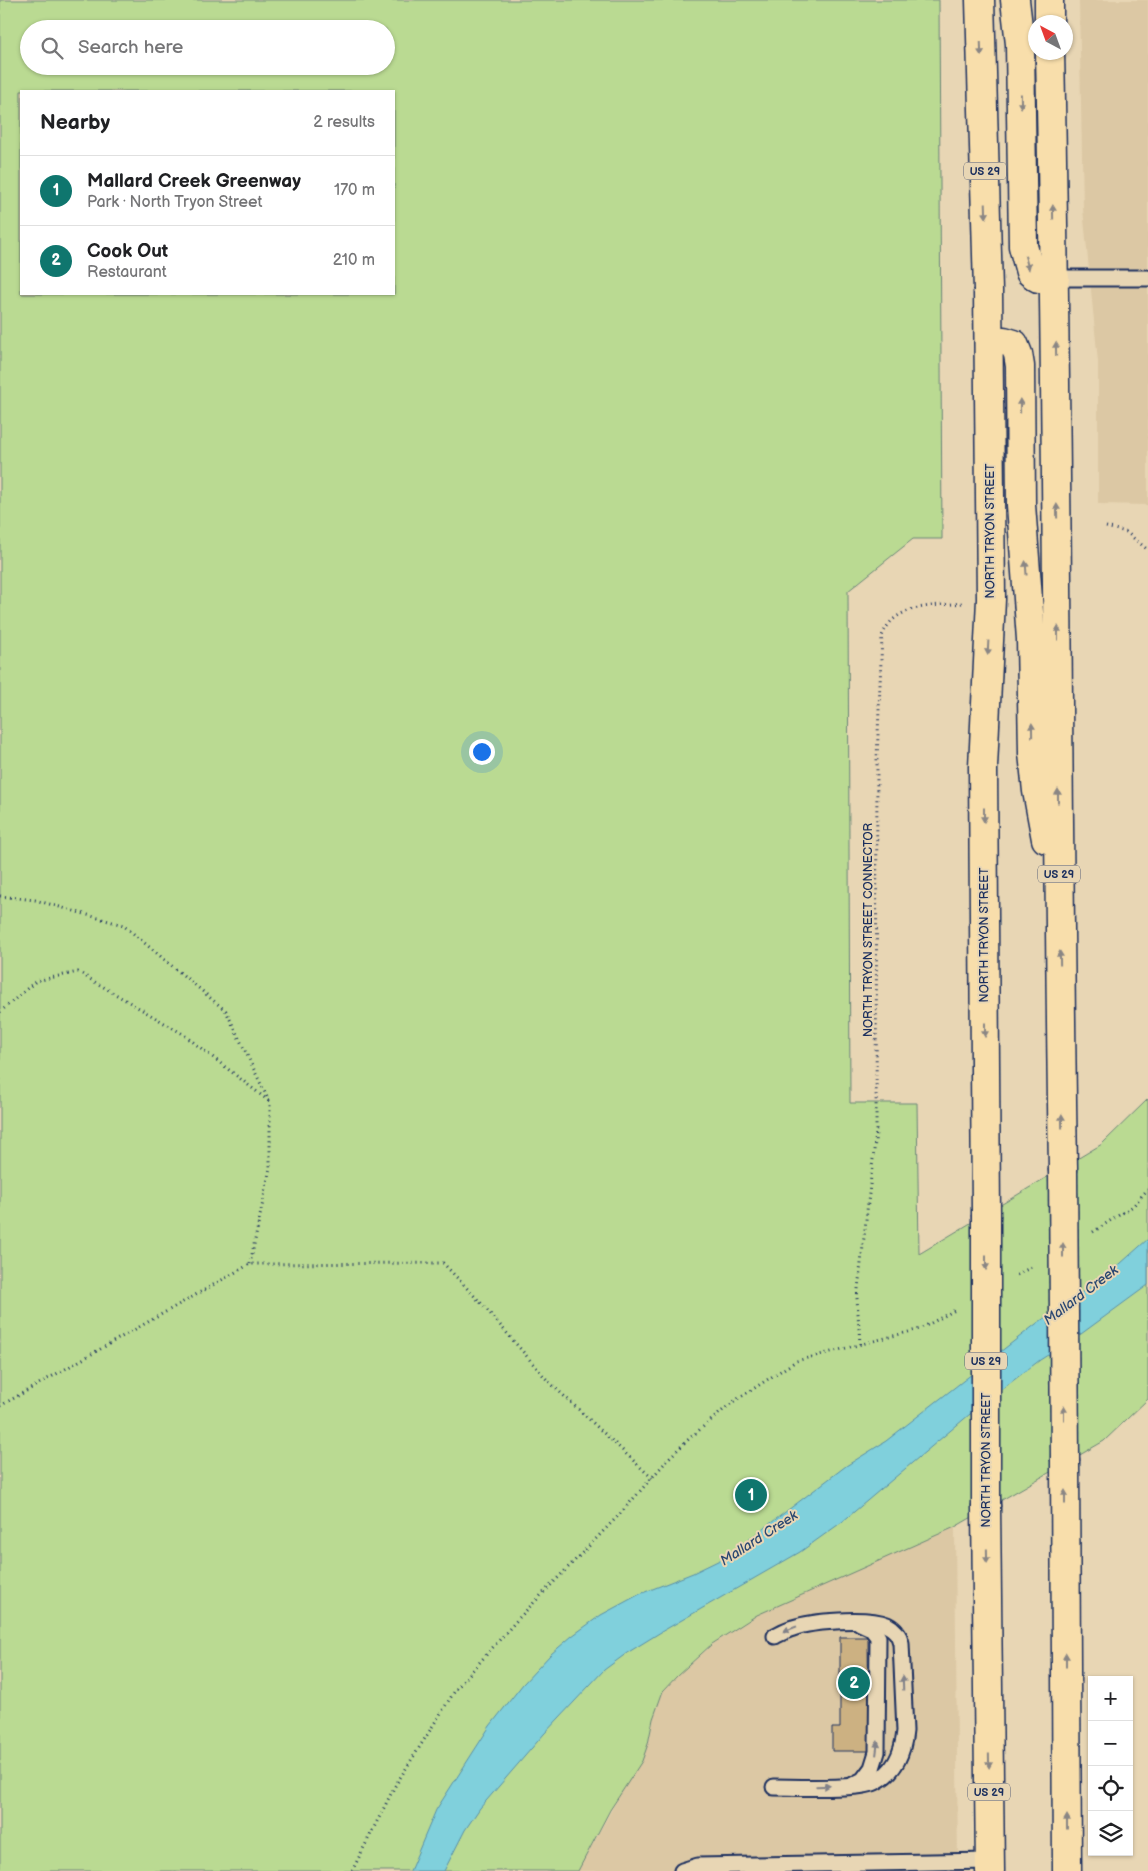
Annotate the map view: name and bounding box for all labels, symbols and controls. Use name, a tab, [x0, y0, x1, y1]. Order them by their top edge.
north arrow	[1028, 15, 1073, 60]
search box	[20, 20, 395, 75]
icon: search	[38, 34, 66, 62]
text: Search here	[78, 36, 183, 59]
one-way arrow	[977, 41, 985, 57]
one-way arrow	[1017, 93, 1025, 109]
text: Nearby	[40, 110, 110, 135]
text: 2 results	[313, 113, 375, 132]
road number: US 29	[964, 162, 1006, 180]
text: Mallard Creek Greenway	[87, 170, 301, 193]
text: 1	[53, 181, 59, 200]
text: 170 m	[334, 181, 375, 200]
text: Park · North Tryon Street	[87, 193, 262, 212]
one-way arrow	[982, 203, 990, 219]
one-way arrow	[1049, 204, 1057, 220]
text: Cook Out	[87, 240, 168, 263]
text: 2	[51, 251, 61, 270]
text: 210 m	[333, 251, 375, 270]
one-way arrow	[1023, 256, 1031, 271]
text: Restaurant	[87, 263, 167, 282]
one-way arrow	[1052, 341, 1060, 357]
one-way arrow	[1016, 397, 1024, 413]
street label: NORTH TRYON STREET	[983, 463, 998, 598]
one-way arrow	[1053, 503, 1061, 519]
one-way arrow	[1021, 560, 1029, 576]
one-way arrow	[1054, 625, 1062, 641]
one-way arrow	[984, 640, 992, 656]
one-way arrow	[1028, 722, 1036, 738]
your location	[469, 739, 495, 765]
one-way arrow	[1054, 787, 1062, 803]
one-way arrow	[980, 808, 988, 824]
street label: NORTH TRYON STREET CONNECTOR	[861, 822, 876, 1037]
road number: US 29	[1038, 866, 1080, 882]
street label: NORTH TRYON STREET	[977, 867, 992, 1002]
one-way arrow	[1056, 950, 1064, 966]
one-way arrow	[981, 1023, 989, 1039]
one-way arrow	[1058, 1112, 1066, 1128]
one-way arrow	[1059, 1242, 1067, 1258]
one-way arrow	[982, 1256, 990, 1272]
water label: Mallard Creek	[1040, 1261, 1123, 1329]
road number: US 29	[965, 1352, 1007, 1370]
street label: NORTH TRYON STREET	[979, 1392, 994, 1527]
one-way arrow	[1060, 1404, 1068, 1420]
pin: 1	[735, 1476, 767, 1514]
one-way arrow	[1061, 1489, 1069, 1505]
water label: Mallard Creek	[717, 1506, 802, 1569]
one-way arrow	[983, 1548, 991, 1564]
one-way arrow	[782, 1625, 797, 1633]
one-way arrow	[1062, 1652, 1070, 1668]
pin: 2	[838, 1664, 870, 1702]
one-way arrow	[898, 1675, 906, 1691]
map controls	[1088, 1676, 1133, 1856]
button: +	[1088, 1676, 1133, 1721]
button: −	[1088, 1721, 1133, 1766]
one-way arrow	[873, 1740, 881, 1756]
one-way arrow	[985, 1753, 993, 1769]
button: locate	[1088, 1766, 1133, 1811]
one-way arrow	[815, 1782, 831, 1790]
road number: US 29	[968, 1784, 1010, 1800]
button: layers	[1088, 1811, 1133, 1856]
one-way arrow	[1063, 1814, 1071, 1830]

